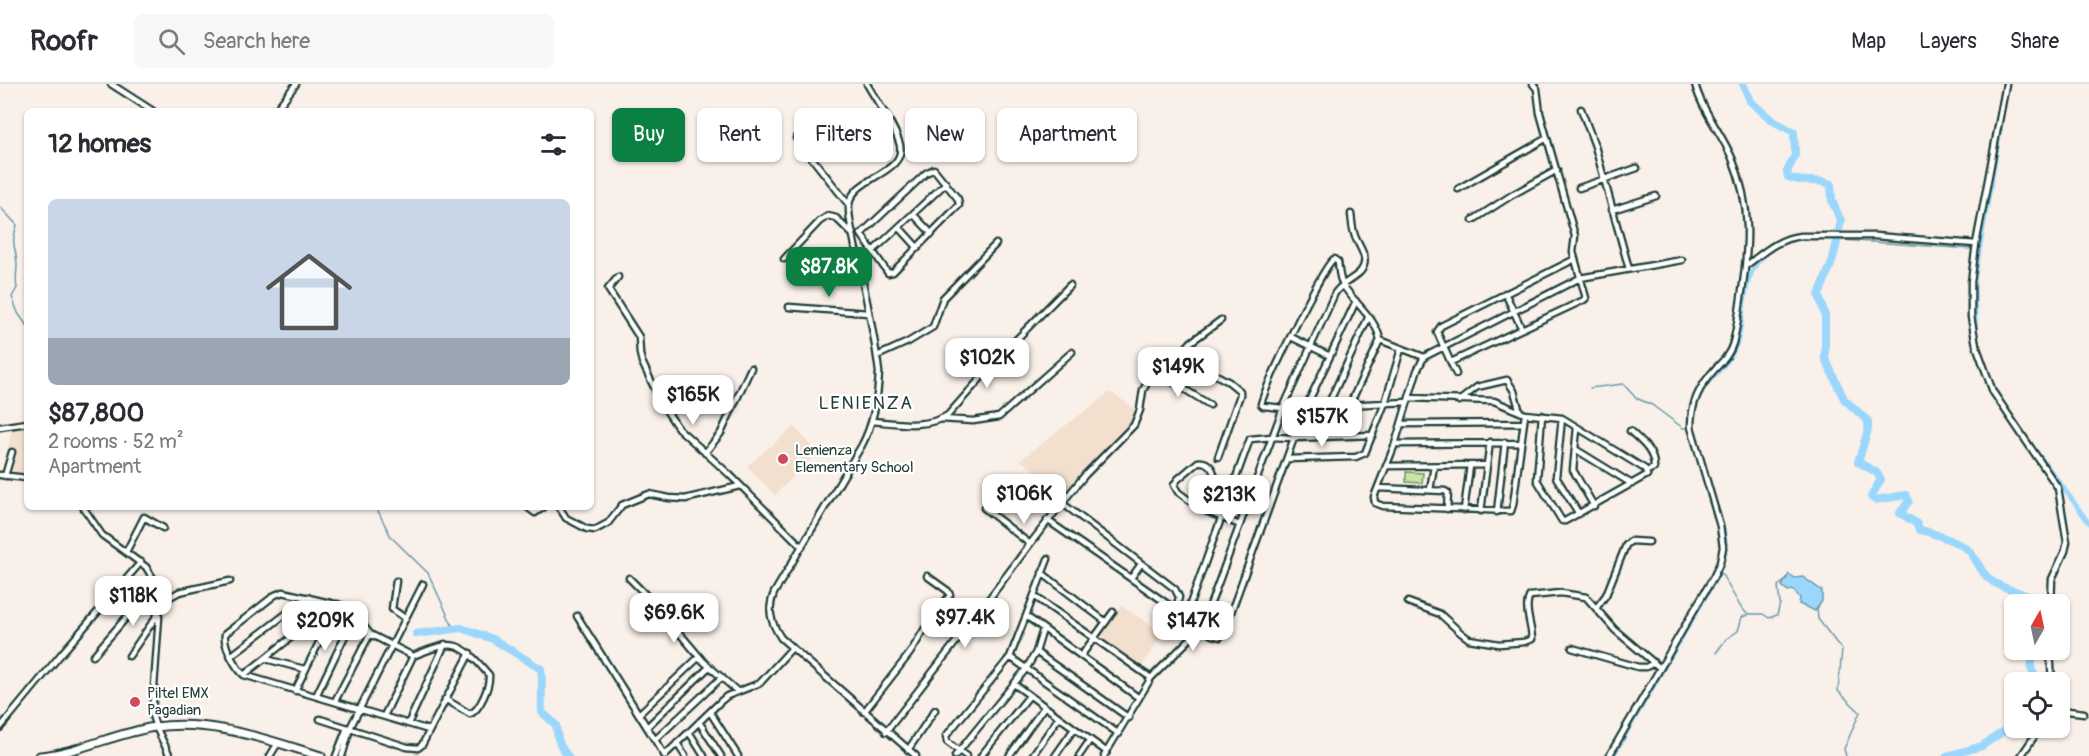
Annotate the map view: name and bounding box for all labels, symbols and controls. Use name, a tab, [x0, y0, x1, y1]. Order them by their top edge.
search box	[134, 14, 554, 68]
text: Roofr	[30, 24, 98, 59]
icon: search	[155, 25, 188, 58]
text: Search here	[203, 27, 310, 55]
text: Map	[1851, 28, 1886, 55]
text: Layers	[1919, 28, 1977, 55]
text: Share	[2010, 28, 2059, 55]
chip: Buy	[612, 108, 685, 162]
chip: Rent	[697, 108, 782, 162]
chip: Filters	[794, 108, 893, 162]
chip: New	[905, 108, 985, 162]
chip: Apartment	[997, 108, 1137, 162]
text: 12 homes	[48, 128, 151, 160]
icon: filters	[537, 128, 570, 161]
icon: home	[255, 238, 363, 346]
pin: $87.8K	[780, 247, 878, 298]
text: $87.8K	[800, 254, 858, 279]
pin: $102K	[945, 338, 1029, 389]
text: $102K	[959, 345, 1015, 370]
pin: $149K	[1136, 347, 1220, 398]
text: $149K	[1152, 354, 1204, 379]
pin: $165K	[651, 375, 735, 426]
text: $165K	[666, 382, 720, 407]
district label: LENIENZA	[819, 392, 913, 415]
text: $87,800	[48, 397, 144, 429]
pin: $157K	[1280, 397, 1364, 448]
text: $157K	[1296, 404, 1348, 429]
text: 2 rooms · 52 m²	[48, 429, 184, 454]
place label: Lenienza Elementary School	[795, 441, 914, 477]
marker: Lenienza Elementary School	[776, 452, 790, 466]
text: Apartment	[48, 454, 141, 479]
pin: $106K	[982, 474, 1066, 525]
pin: $213K	[1187, 475, 1271, 526]
text: $106K	[996, 481, 1052, 506]
text: $213K	[1202, 482, 1256, 507]
pin: $118K	[91, 576, 175, 627]
text: $118K	[109, 583, 157, 608]
pin: $69.6K	[625, 593, 723, 644]
north arrow	[2004, 594, 2070, 660]
map controls	[2004, 594, 2070, 738]
pin: $97.4K	[916, 598, 1014, 649]
text: $69.6K	[644, 600, 704, 625]
pin: $209K	[283, 601, 367, 652]
pin: $147K	[1151, 601, 1235, 652]
text: $97.4K	[935, 605, 995, 630]
text: $209K	[296, 608, 354, 633]
text: $147K	[1167, 608, 1219, 633]
button: locate	[2004, 672, 2070, 738]
place label: Piltel EMX Pagadian	[147, 684, 209, 720]
marker: Piltel EMX Pagadian	[128, 695, 142, 709]

